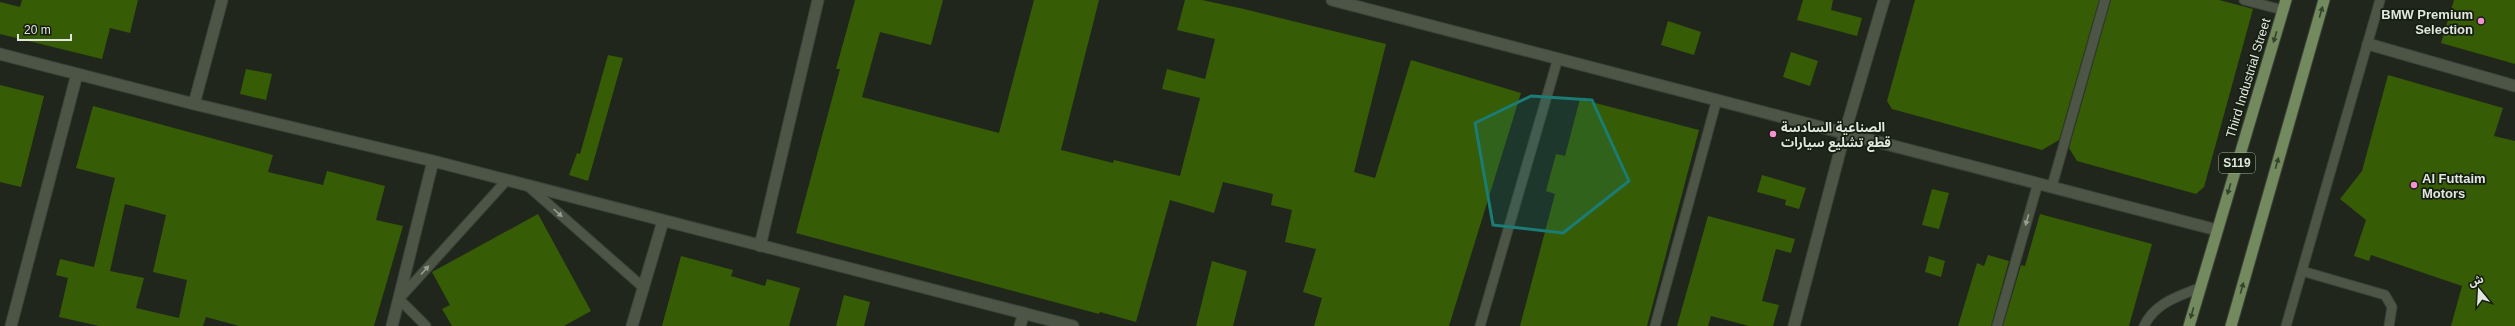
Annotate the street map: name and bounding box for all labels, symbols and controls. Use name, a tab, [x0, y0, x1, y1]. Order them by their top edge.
one-way arrow	[2318, 5, 2324, 17]
place label: BMW Premium Selection	[2381, 7, 2473, 37]
scale bar	[18, 16, 71, 42]
street label: Third Industrial Street	[2223, 16, 2273, 140]
marker: BMW Premium Selection	[2476, 16, 2486, 26]
text: 20 m	[24, 23, 51, 37]
one-way arrow	[2272, 32, 2278, 44]
place label: الصناعية السادسة قطع تشليع سيارات	[1781, 120, 1891, 152]
marker: الصناعية السادسة قطع تشليع سيارات	[1768, 129, 1778, 139]
road number: S119	[2219, 153, 2255, 173]
one-way arrow	[2274, 157, 2280, 169]
place label: Al Futtaim Motors	[2422, 171, 2486, 201]
marker: Al Futtaim Motors	[2409, 180, 2419, 190]
one-way arrow	[2226, 183, 2232, 195]
one-way arrow	[553, 208, 563, 217]
one-way arrow	[2024, 214, 2030, 226]
one-way arrow	[420, 265, 429, 275]
north arrow	[2459, 270, 2499, 310]
text: ش	[2467, 272, 2485, 289]
one-way arrow	[2239, 282, 2245, 295]
one-way arrow	[2189, 307, 2195, 319]

